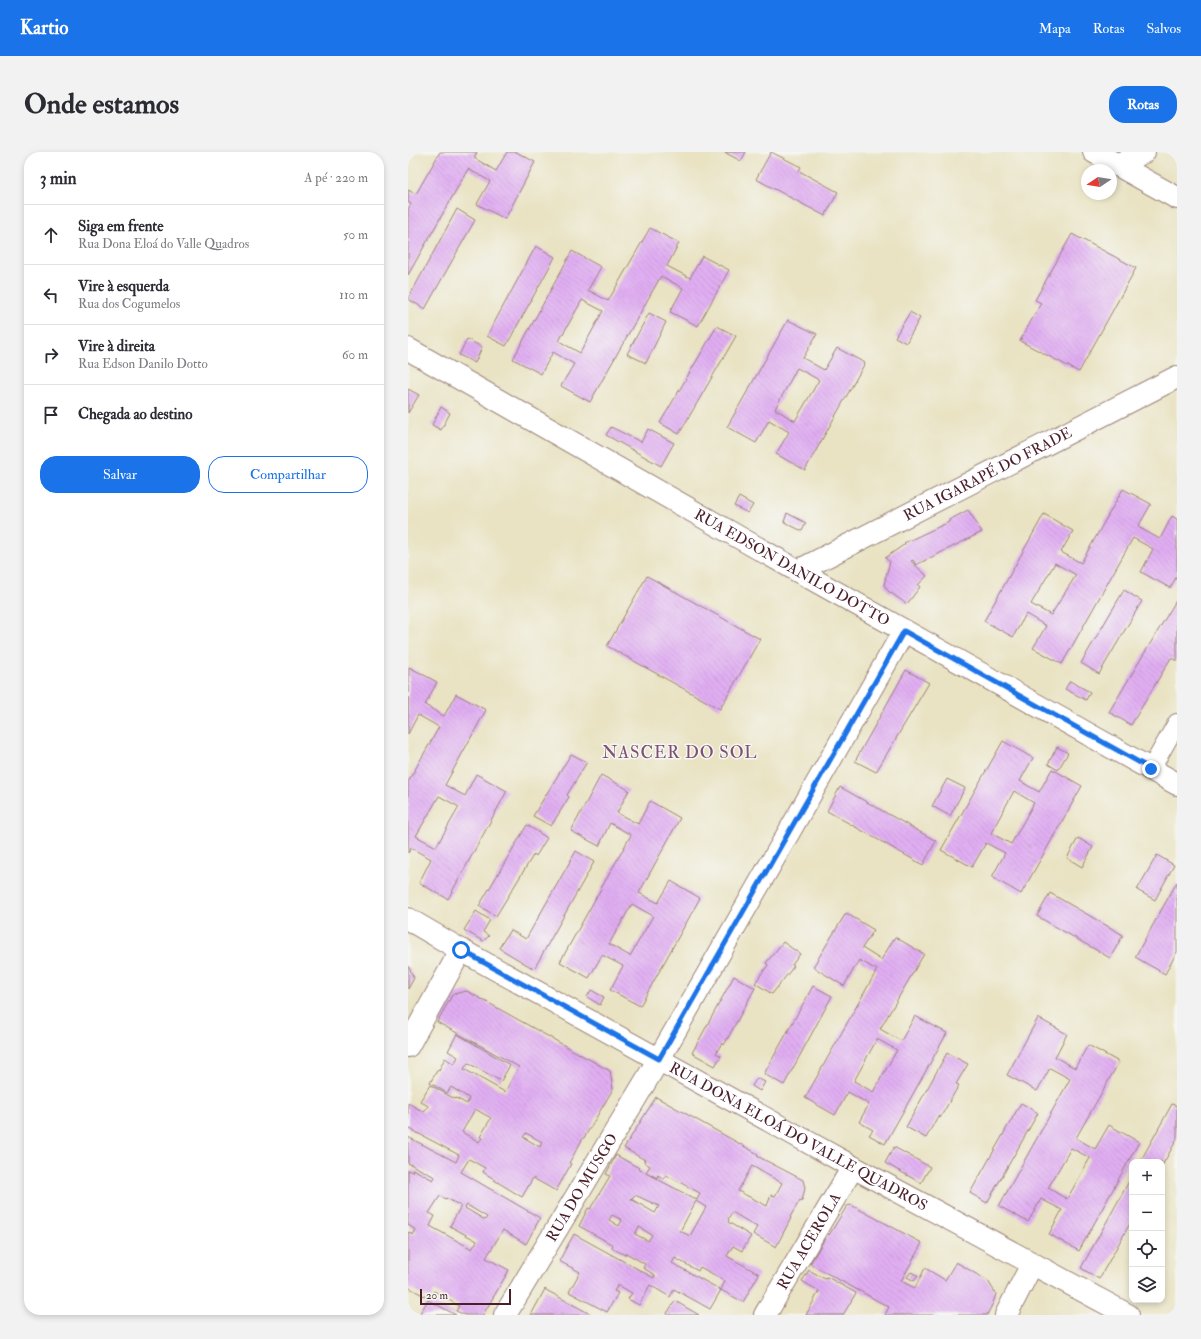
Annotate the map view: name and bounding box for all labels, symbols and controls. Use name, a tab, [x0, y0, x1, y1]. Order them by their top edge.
text: Kartio	[20, 16, 68, 40]
text: Mapa	[1039, 20, 1071, 37]
text: Rotas	[1093, 20, 1124, 37]
text: Salvos	[1146, 20, 1181, 37]
button: Rotas	[1109, 86, 1177, 123]
text: Onde estamos	[24, 87, 179, 122]
north arrow	[1081, 164, 1117, 200]
text: 3 min	[40, 168, 77, 189]
text: A pé · 220 m	[304, 170, 368, 186]
text: Siga em frente	[78, 217, 164, 236]
icon: ahead	[40, 224, 62, 246]
text: 50 m	[343, 227, 368, 243]
text: Rua Dona Eloá do Valle Quadros	[78, 236, 249, 252]
text: Vire à esquerda	[78, 277, 169, 296]
icon: left	[40, 284, 62, 306]
text: 110 m	[339, 287, 368, 303]
text: Rua dos Cogumelos	[78, 296, 180, 312]
text: Vire à direita	[78, 337, 155, 356]
icon: right	[40, 344, 62, 366]
text: 60 m	[342, 347, 368, 363]
text: Rua Edson Danilo Dotto	[78, 356, 208, 372]
icon: arrive	[40, 404, 62, 426]
text: Chegada ao destino	[78, 405, 193, 424]
street label: RUA IGARAPÉ DO FRADE	[900, 423, 1075, 525]
button: Salvar	[40, 456, 200, 493]
button: Compartilhar	[208, 456, 368, 493]
street label: RUA EDSON DANILO DOTTO	[691, 505, 893, 630]
district label: NASCER DO SOL	[602, 742, 758, 763]
route end	[1142, 760, 1160, 778]
route start	[452, 941, 470, 959]
street label: RUA DONA ELOÁ DO VALLE QUADROS	[666, 1058, 931, 1215]
street label: RUA DO MUSGO	[542, 1130, 622, 1245]
map controls	[1129, 1159, 1165, 1303]
button: +	[1129, 1159, 1165, 1195]
street label: RUA ACEROLA	[773, 1189, 845, 1293]
button: −	[1129, 1195, 1165, 1231]
button: locate	[1129, 1231, 1165, 1267]
button: layers	[1129, 1267, 1165, 1303]
scale bar	[420, 1287, 511, 1306]
text: 20 m	[426, 1289, 448, 1302]

